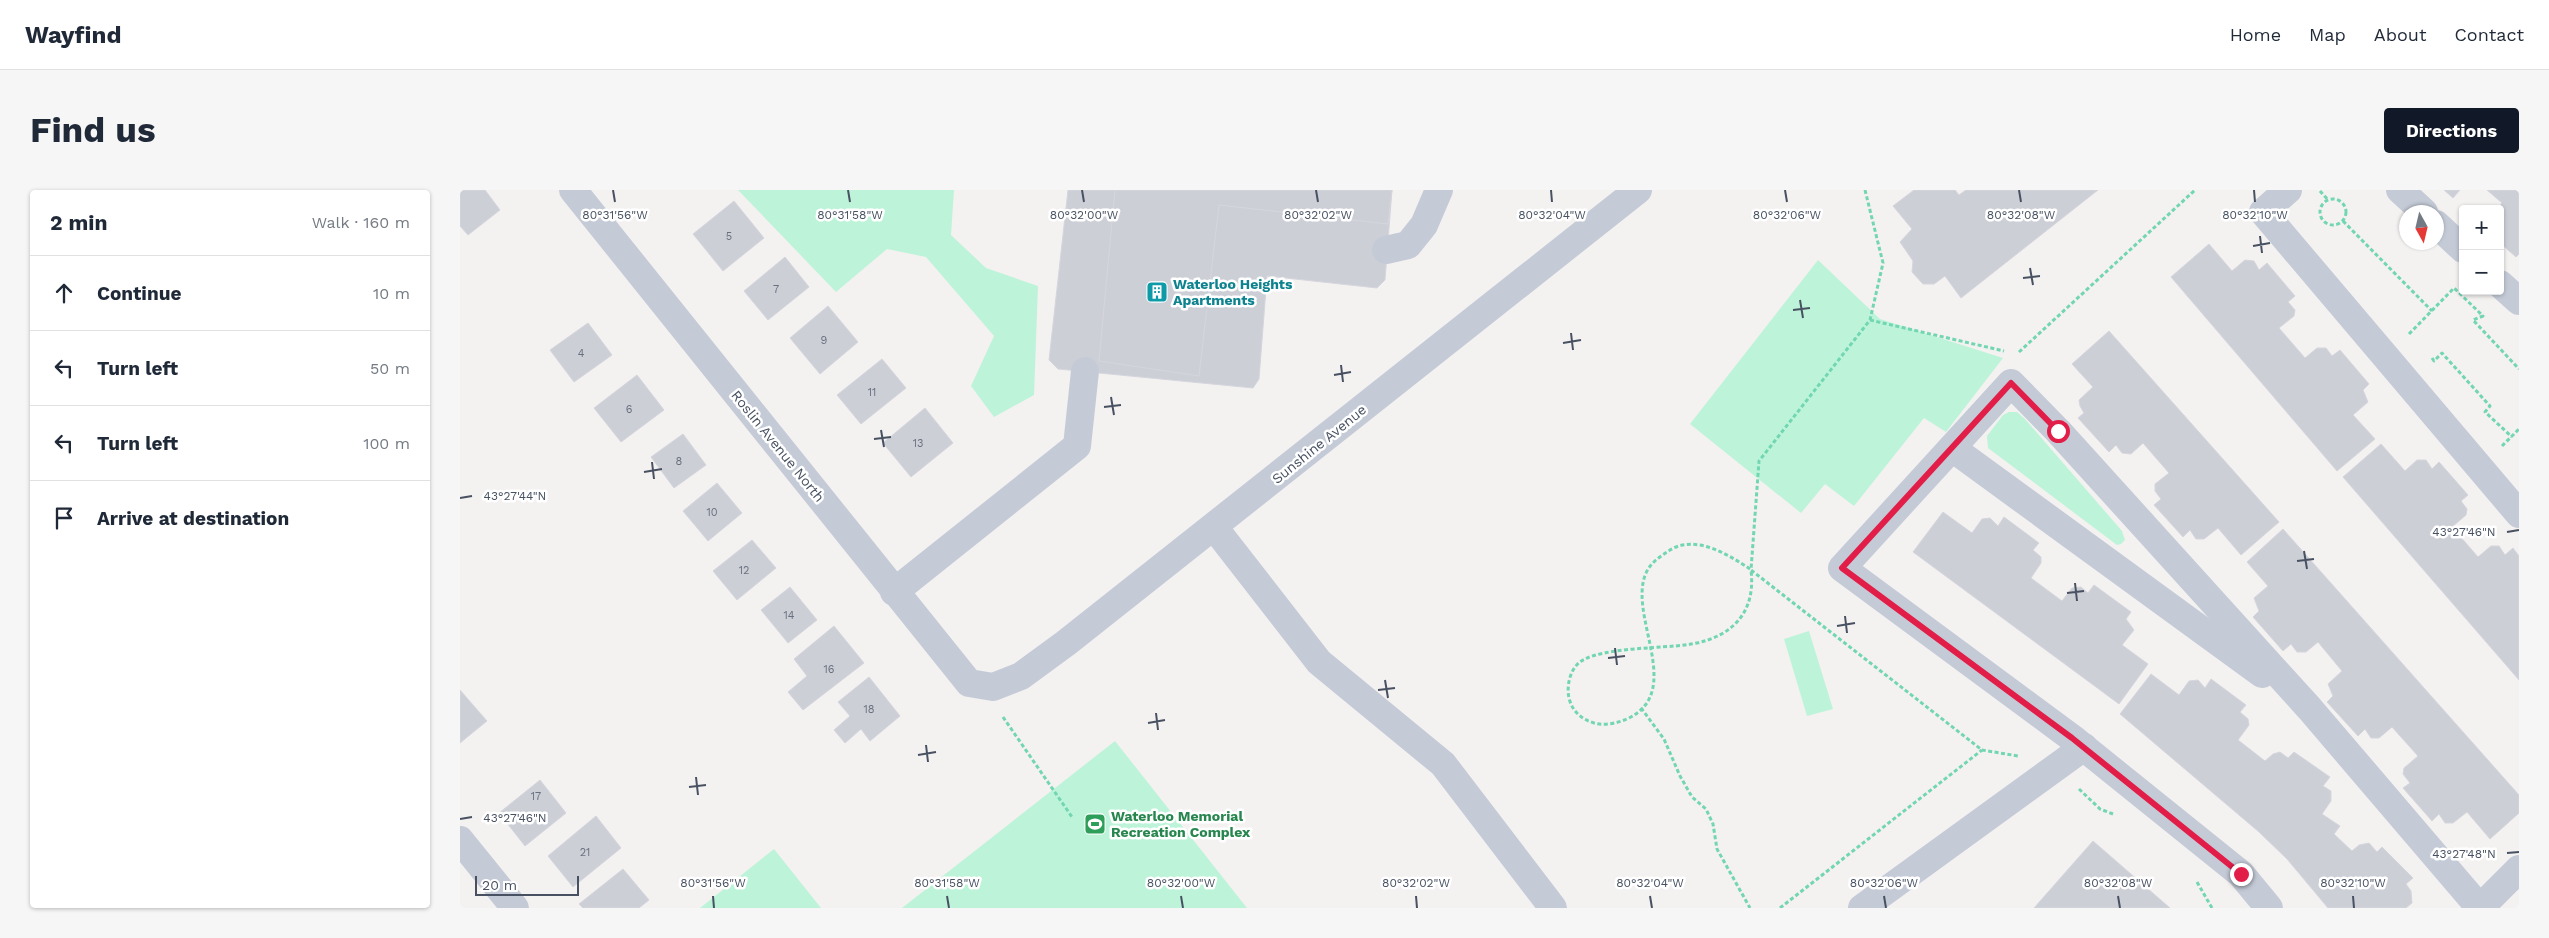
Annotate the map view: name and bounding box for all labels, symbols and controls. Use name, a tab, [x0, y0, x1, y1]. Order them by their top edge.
text: Wayfind	[25, 21, 121, 49]
text: Home	[2230, 24, 2281, 45]
text: Map	[2309, 24, 2346, 45]
text: About	[2374, 24, 2426, 45]
text: Contact	[2454, 24, 2524, 45]
button: Directions	[2384, 108, 2519, 153]
text: Find us	[30, 109, 156, 151]
north arrow	[2399, 205, 2444, 250]
map controls	[2459, 205, 2504, 295]
button: +	[2459, 205, 2504, 250]
text: 80°31'56"W	[582, 208, 648, 222]
text: 80°31'58"W	[817, 208, 883, 222]
text: 80°32'00"W	[1050, 208, 1119, 222]
text: 80°32'02"W	[1284, 208, 1352, 222]
text: 80°32'04"W	[1518, 208, 1586, 222]
text: 80°32'06"W	[1753, 208, 1822, 222]
text: 80°32'08"W	[1987, 208, 2056, 222]
text: 80°32'10"W	[2222, 208, 2288, 222]
text: 2 min	[50, 210, 107, 235]
text: Walk · 160 m	[312, 213, 410, 232]
house number: 5	[726, 230, 732, 243]
button: −	[2459, 250, 2504, 295]
place label: Waterloo Heights Apartments	[1173, 276, 1293, 308]
icon: ahead	[50, 279, 78, 307]
building icon: Waterloo Heights Apartments	[1145, 280, 1169, 304]
text: Continue	[97, 282, 181, 305]
house number: 7	[773, 283, 779, 296]
text: 10 m	[373, 284, 410, 303]
house number: 9	[821, 334, 828, 347]
house number: 4	[578, 347, 585, 360]
icon: left	[50, 354, 78, 382]
text: Turn left	[97, 357, 178, 380]
text: 50 m	[370, 359, 410, 378]
house number: 11	[868, 386, 876, 399]
street label: Roslin Avenue North	[728, 387, 828, 505]
street label: Sunshine Avenue	[1269, 401, 1369, 487]
house number: 6	[626, 403, 633, 416]
route start	[2047, 420, 2070, 443]
icon: left	[50, 429, 78, 457]
text: Turn left	[97, 432, 178, 455]
text: 100 m	[363, 434, 410, 453]
house number: 13	[913, 437, 923, 450]
house number: 8	[676, 455, 683, 468]
text: 43°27'44"N	[484, 489, 546, 503]
icon: arrive	[50, 504, 78, 532]
house number: 10	[706, 506, 718, 519]
text: Arrive at destination	[97, 507, 289, 530]
text: 43°27'46"N	[2432, 525, 2496, 539]
house number: 12	[739, 564, 749, 577]
house number: 14	[783, 609, 795, 622]
house number: 16	[824, 663, 835, 676]
house number: 18	[863, 703, 875, 716]
house number: 17	[531, 790, 541, 803]
place label: Waterloo Memorial Recreation Complex	[1111, 808, 1251, 840]
text: 43°27'46"N	[483, 811, 547, 825]
sports icon: Waterloo Memorial Recreation Complex	[1083, 812, 1107, 836]
house number: 21	[580, 846, 590, 859]
text: 43°27'48"N	[2432, 847, 2496, 861]
route end	[2230, 863, 2253, 886]
scale bar	[475, 873, 579, 896]
text: 80°31'56"W	[680, 876, 746, 890]
text: 80°31'58"W	[914, 876, 980, 890]
text: 80°32'00"W	[1147, 876, 1216, 890]
text: 80°32'02"W	[1382, 876, 1450, 890]
text: 80°32'04"W	[1616, 876, 1684, 890]
text: 80°32'06"W	[1850, 876, 1919, 890]
text: 80°32'08"W	[2084, 876, 2153, 890]
text: 80°32'10"W	[2320, 876, 2386, 890]
text: 20 m	[482, 877, 517, 893]

